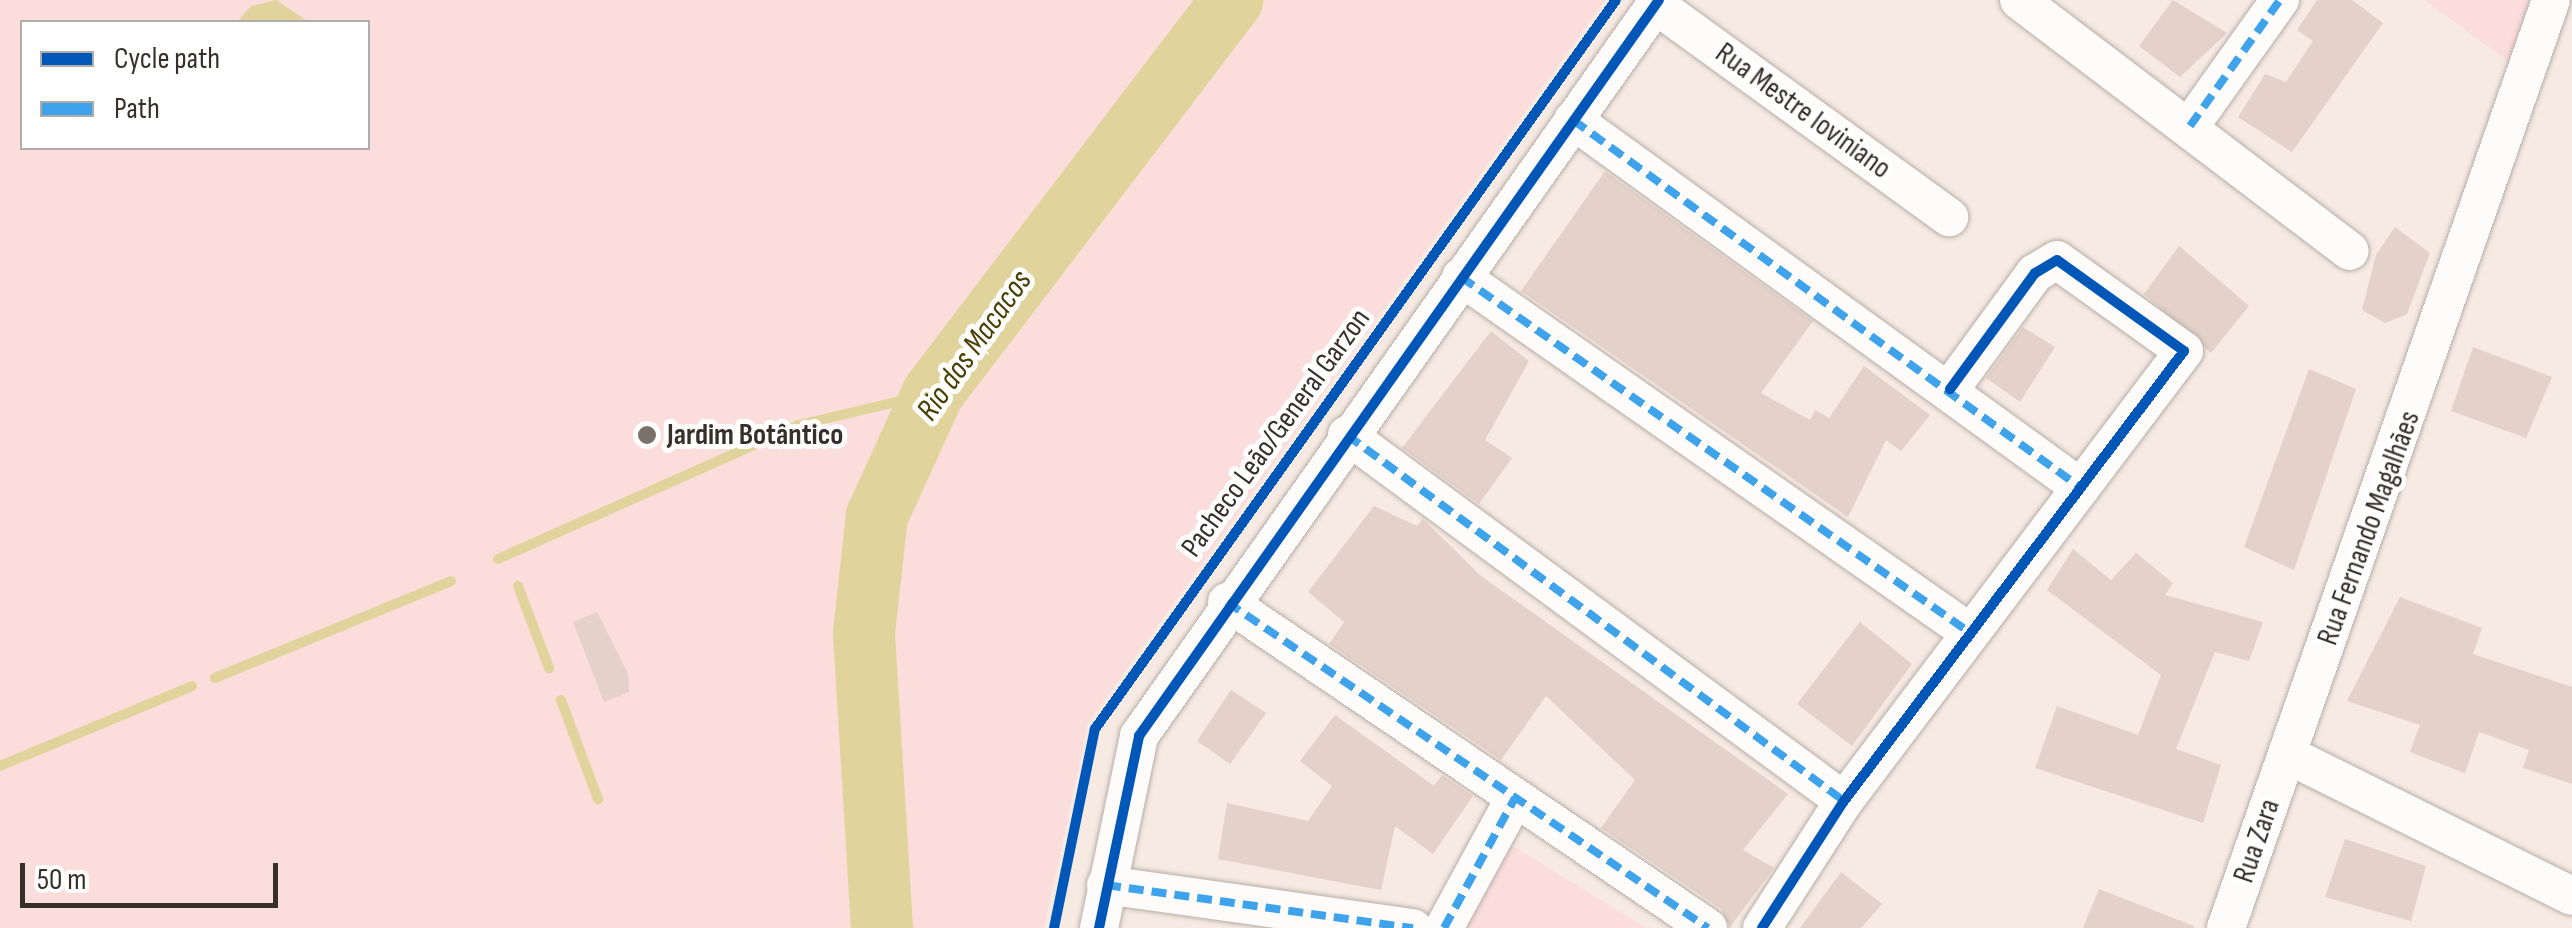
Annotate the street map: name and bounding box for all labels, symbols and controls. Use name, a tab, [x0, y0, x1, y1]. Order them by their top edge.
legend	[20, 20, 370, 150]
street label: Rua Mestre Ioviniano	[1708, 35, 1898, 187]
text: Cycle path	[114, 41, 220, 77]
text: Path	[114, 91, 160, 127]
water label: Rio dos Macacos	[909, 263, 1041, 429]
street label: Pacheco Leão/General Garzon	[1174, 302, 1378, 564]
street label: Rua Fernando Magalhães	[2310, 406, 2428, 650]
place label: Jardim Botântico	[667, 417, 843, 453]
marker: Jardim Botântico	[636, 424, 658, 446]
street label: Rua Zara	[2226, 794, 2288, 888]
scale bar	[25, 843, 282, 905]
text: 50 m	[37, 862, 86, 898]

